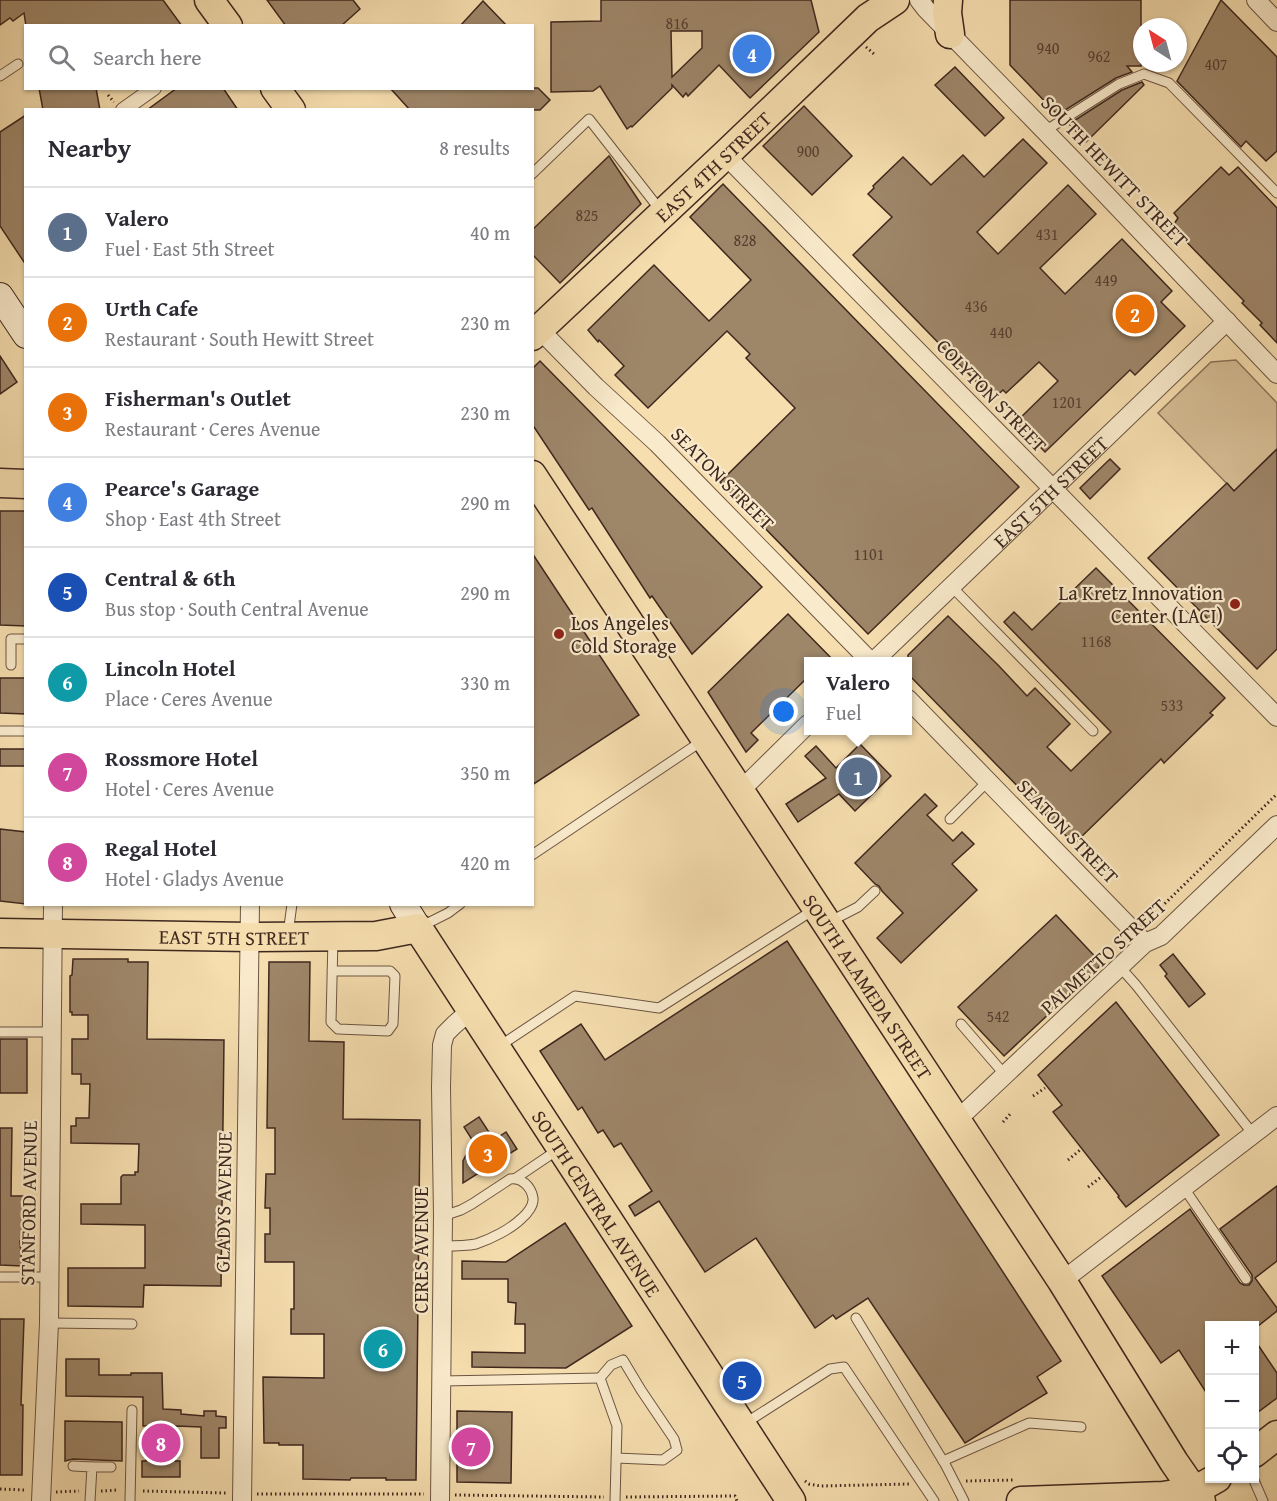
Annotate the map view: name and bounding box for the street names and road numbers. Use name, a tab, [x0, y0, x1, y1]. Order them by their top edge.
street label: SOUTH HEWITT STREET	[1035, 89, 1195, 253]
street label: EAST 4TH STREET	[648, 104, 777, 228]
street label: COLYTON STREET	[930, 332, 1054, 458]
street label: SEATON STREET	[665, 420, 781, 536]
street label: EAST 5TH STREET	[986, 429, 1114, 554]
street label: SEATON STREET	[1010, 772, 1126, 890]
street label: SOUTH ALAMEDA STREET	[797, 888, 940, 1085]
street label: PALMETTO STREET	[1034, 891, 1172, 1021]
street label: EAST 5TH STREET	[159, 921, 309, 952]
street label: SOUTH CENTRAL AVENUE	[526, 1104, 668, 1302]
street label: STANFORD AVENUE	[12, 1120, 44, 1286]
street label: GLADYS AVENUE	[207, 1131, 239, 1273]
street label: CERES AVENUE	[406, 1187, 435, 1313]

